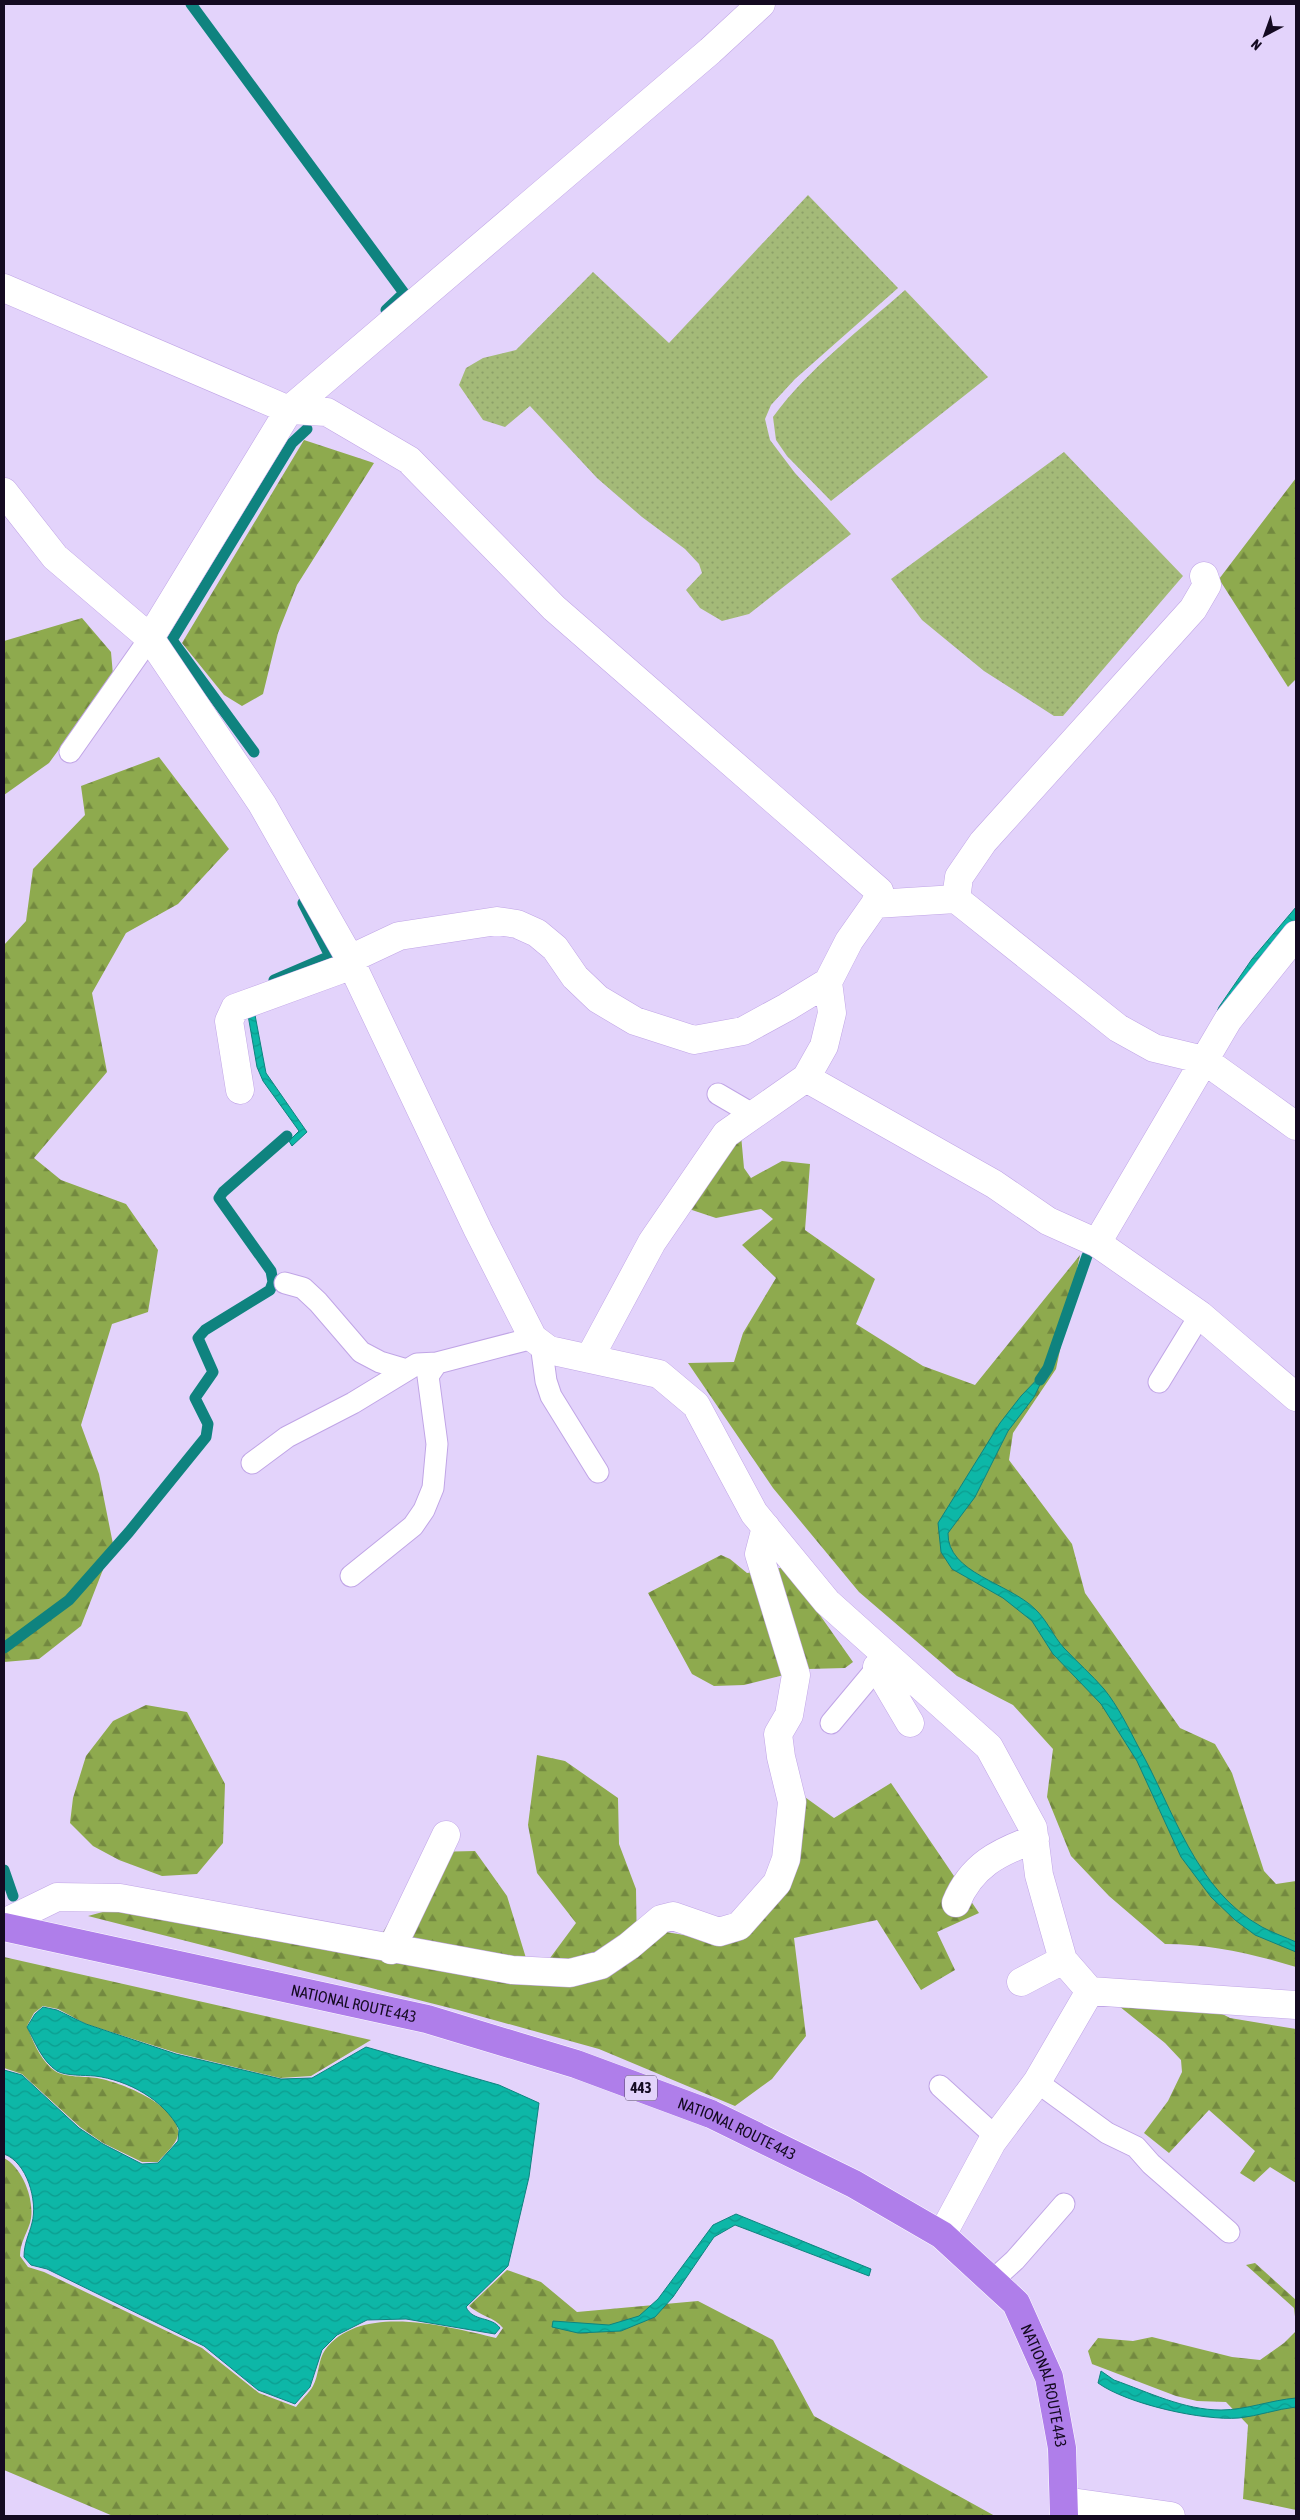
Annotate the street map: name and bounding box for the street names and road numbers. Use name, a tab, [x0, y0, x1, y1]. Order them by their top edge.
street label: NATIONAL ROUTE 443	[289, 1981, 418, 2025]
road number: 443	[625, 2076, 657, 2100]
street label: NATIONAL ROUTE 443	[675, 2094, 799, 2163]
street label: NATIONAL ROUTE 443	[1018, 2321, 1071, 2449]

